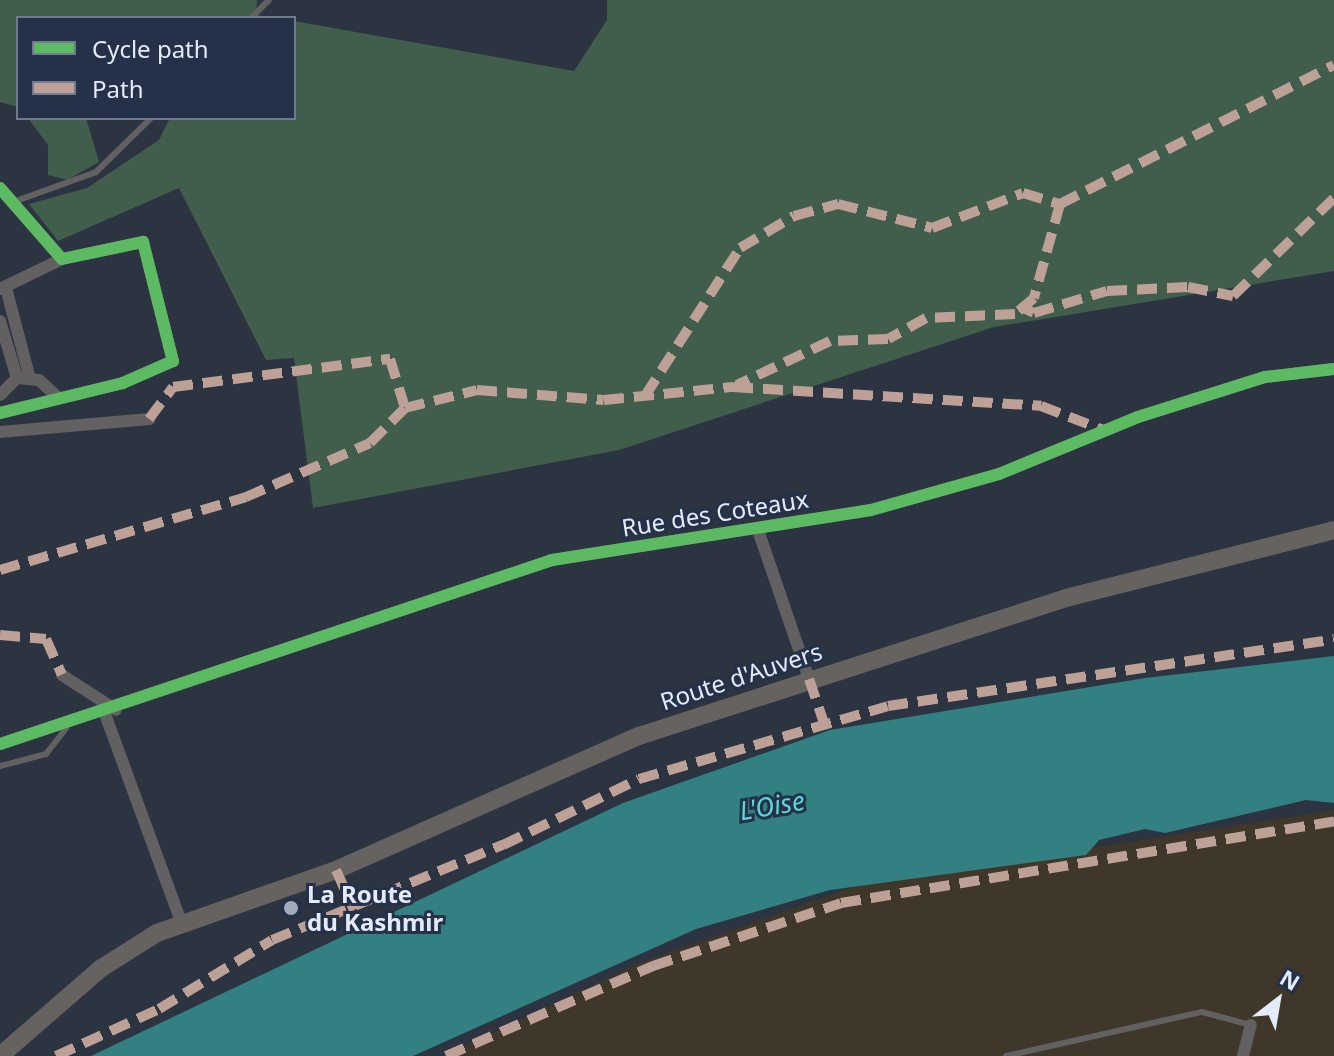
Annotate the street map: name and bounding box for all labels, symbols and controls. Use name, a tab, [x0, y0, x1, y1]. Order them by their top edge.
legend	[16, 16, 296, 120]
text: Cycle path	[92, 32, 209, 65]
text: Path	[92, 72, 143, 105]
street label: Rue des Coteaux	[620, 484, 810, 542]
street label: Route d'Auvers	[656, 636, 826, 716]
water label: L'Oise	[737, 785, 807, 827]
place label: La Route du Kashmir	[307, 880, 443, 936]
marker: La Route du Kashmir	[282, 899, 300, 917]
north arrow	[1238, 960, 1318, 1040]
text: N	[1275, 962, 1306, 997]

